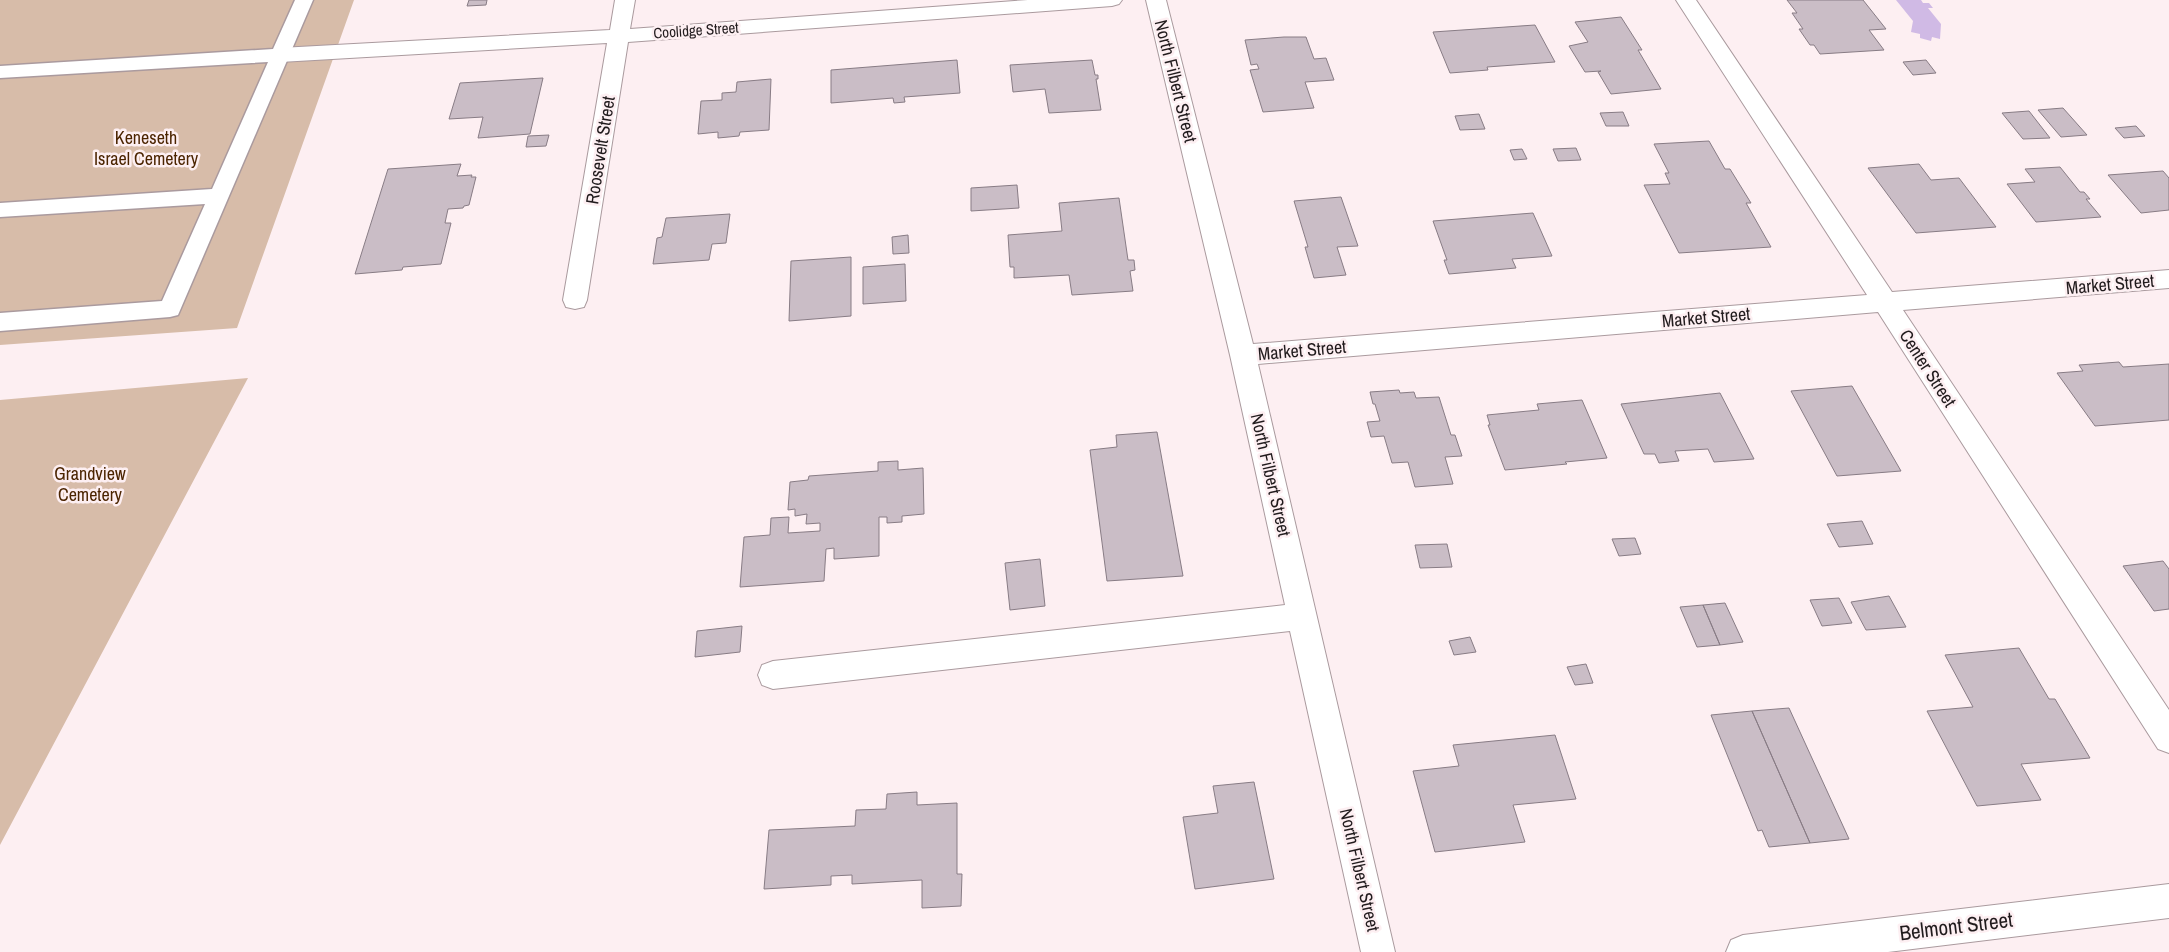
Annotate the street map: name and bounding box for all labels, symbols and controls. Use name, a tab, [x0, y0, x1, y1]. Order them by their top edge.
street label: Coolidge Street	[653, 17, 740, 43]
street label: North Filbert Street	[1149, 17, 1203, 145]
street label: Roosevelt Street	[579, 94, 621, 206]
park label: Keneseth Israel Cemetery	[94, 125, 199, 171]
street label: Market Street	[2065, 268, 2155, 300]
street label: Market Street	[1661, 301, 1751, 333]
street label: Center Street	[1894, 324, 1962, 412]
street label: Market Street	[1257, 334, 1347, 366]
street label: North Filbert Street	[1245, 411, 1297, 539]
park label: Grandview Cemetery	[54, 461, 126, 507]
street label: North Filbert Street	[1334, 806, 1386, 934]
street label: Belmont Street	[1898, 905, 2015, 947]

